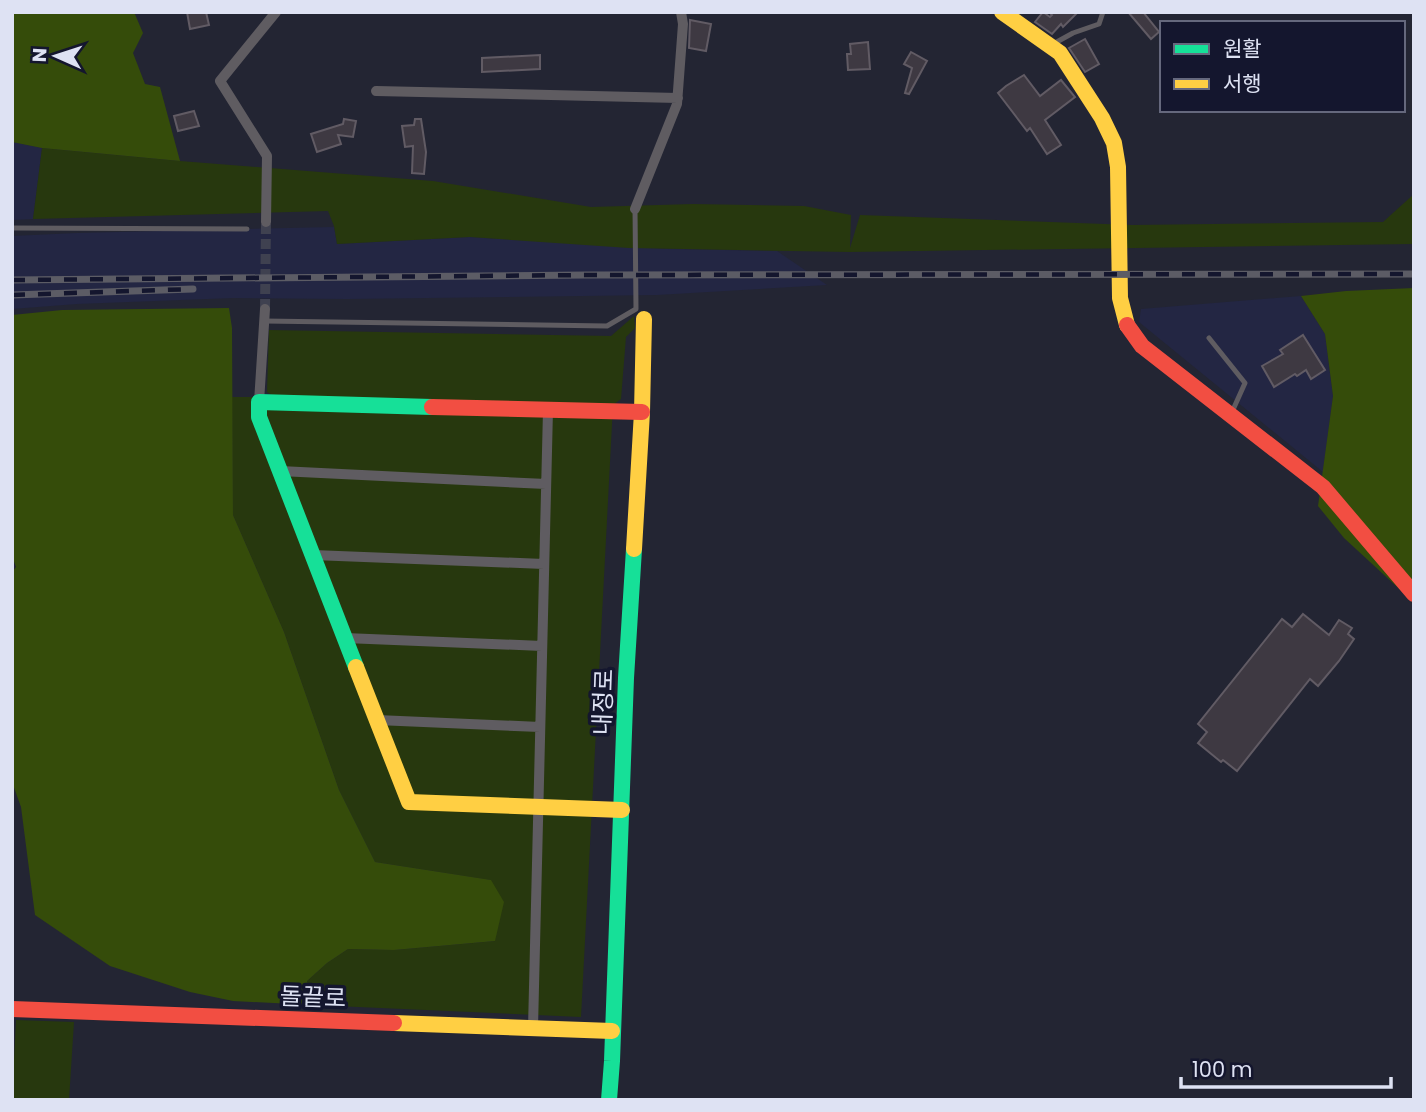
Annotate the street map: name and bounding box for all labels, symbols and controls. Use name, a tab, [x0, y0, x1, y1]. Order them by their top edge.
north arrow	[21, 21, 91, 91]
legend	[1160, 21, 1405, 112]
text: 원활	[1223, 34, 1262, 63]
text: N	[26, 47, 53, 63]
text: 서행	[1223, 69, 1262, 98]
street label: 내정로	[585, 668, 621, 736]
street label: 돌끝로	[279, 979, 347, 1015]
scale bar	[1181, 1046, 1391, 1090]
text: 100 m	[1192, 1055, 1252, 1084]

